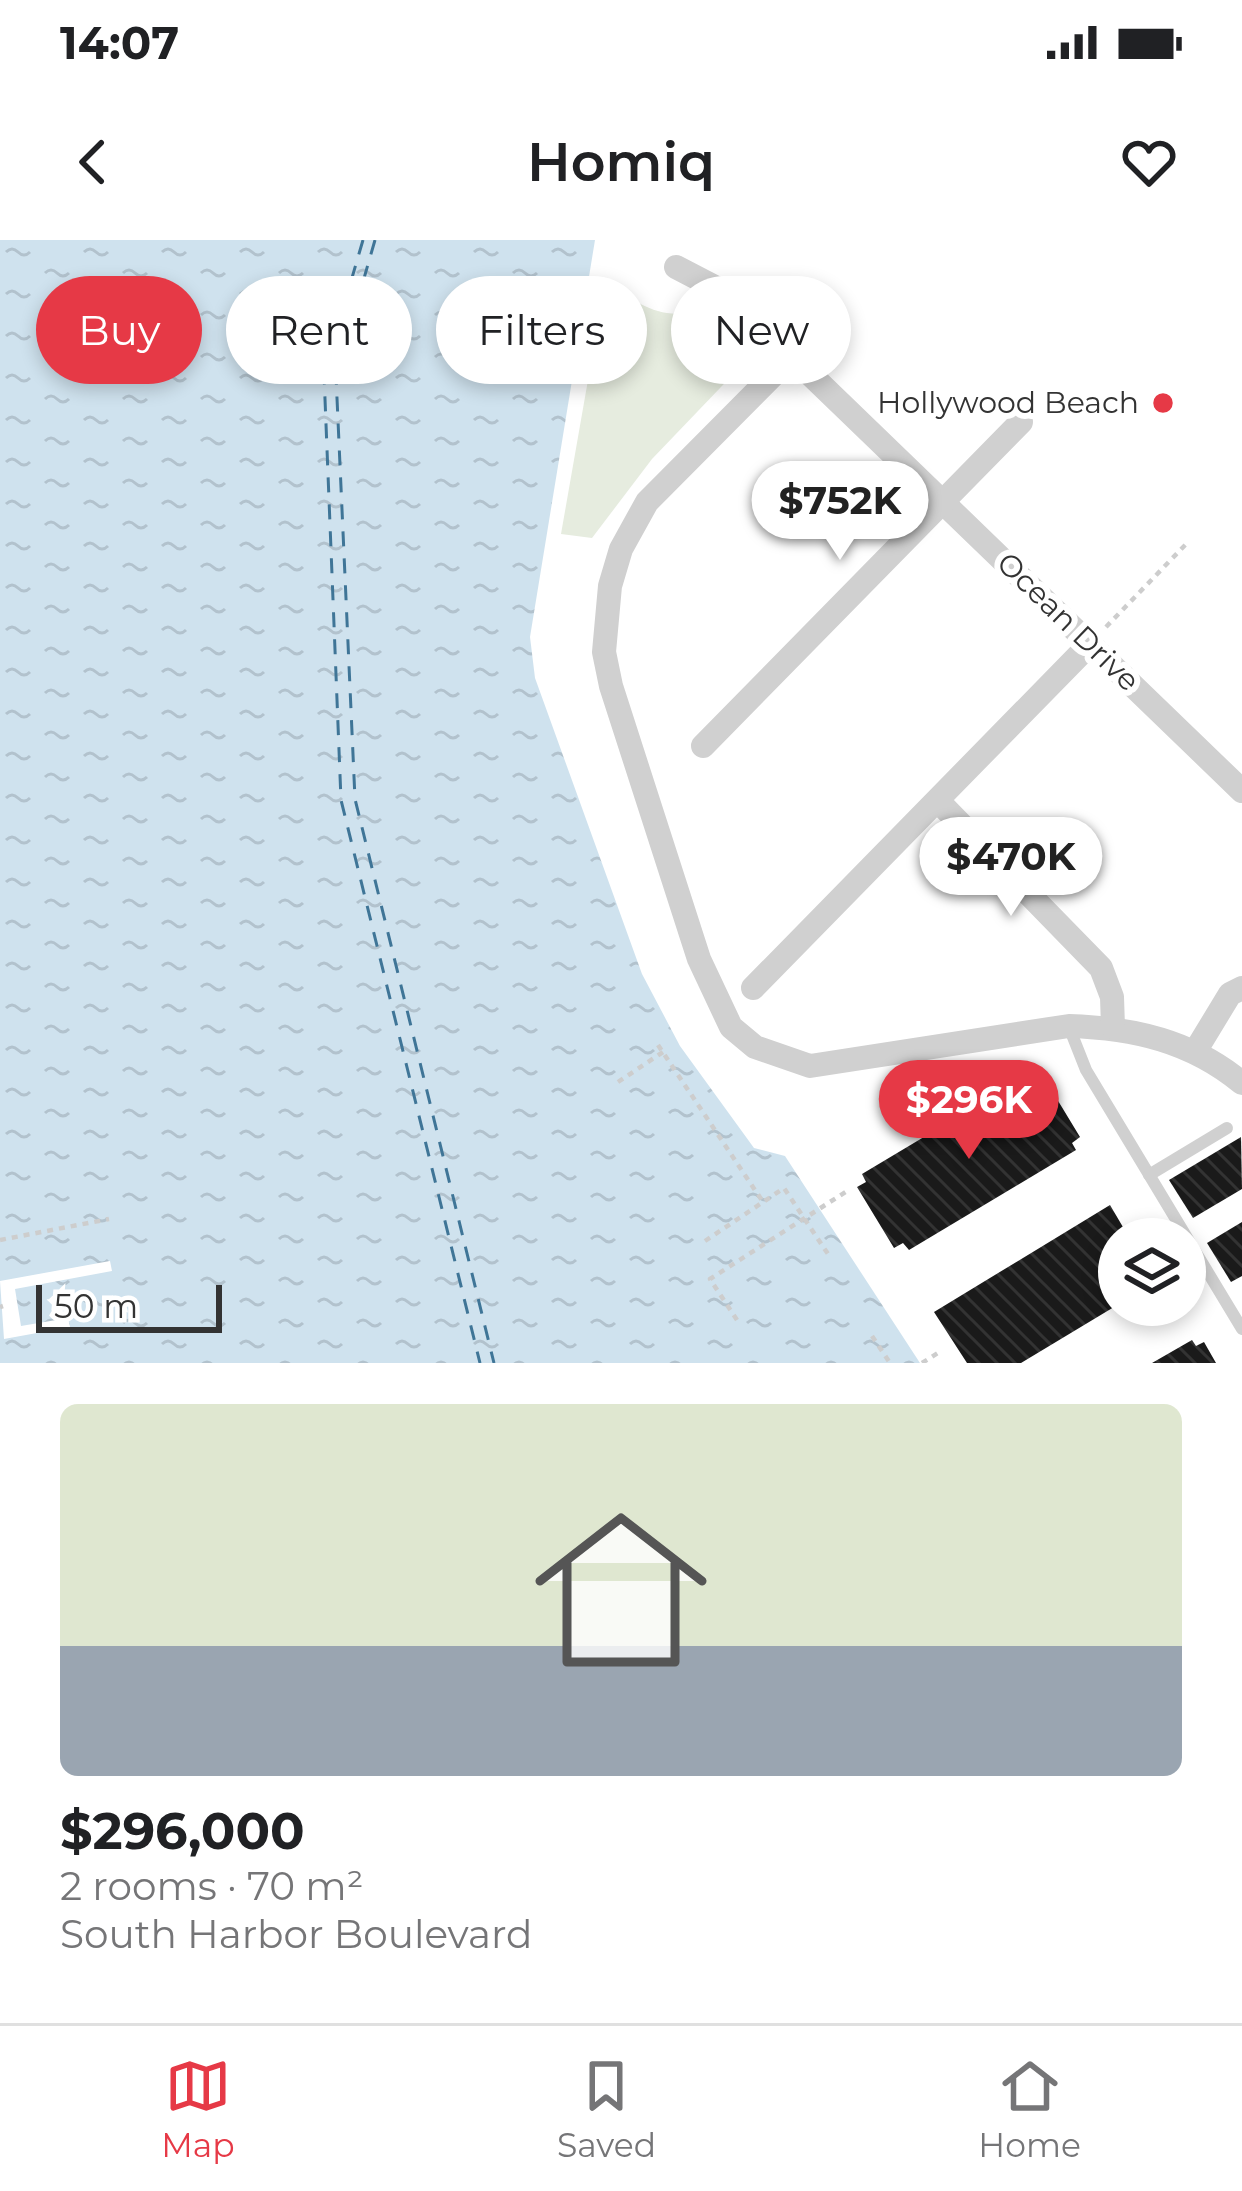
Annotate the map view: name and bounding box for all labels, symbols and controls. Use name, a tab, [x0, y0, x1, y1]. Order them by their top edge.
text: 14:07	[60, 15, 179, 70]
icon: back	[60, 129, 126, 195]
text: Homiq	[527, 129, 715, 195]
icon: heart	[1116, 129, 1182, 195]
chip: Buy	[36, 276, 202, 384]
chip: Rent	[226, 276, 412, 384]
chip: Filters	[436, 276, 647, 384]
chip: New	[671, 276, 851, 384]
place label: Hollywood Beach	[877, 384, 1139, 421]
marker: Hollywood Beach	[1150, 390, 1176, 416]
pin: $752K	[756, 461, 924, 563]
text: $752K	[779, 476, 901, 524]
street label: Ocean Drive	[989, 544, 1147, 699]
pin: $470K	[927, 817, 1095, 919]
text: $470K	[946, 832, 1076, 880]
pin: $296K	[885, 1060, 1053, 1162]
text: $296K	[906, 1075, 1032, 1123]
map controls	[1098, 1218, 1206, 1326]
button: layers	[1098, 1218, 1206, 1326]
scale bar	[36, 1279, 222, 1332]
text: 50 m	[54, 1286, 138, 1326]
icon: home	[513, 1482, 729, 1698]
text: $296,000	[60, 1800, 305, 1862]
text: 2 rooms · 70 m²	[60, 1862, 363, 1910]
text: South Harbor Boulevard	[60, 1910, 533, 1958]
tab: Map	[161, 2053, 235, 2165]
tab: Saved	[557, 2053, 656, 2165]
tab: Home	[978, 2053, 1081, 2165]

